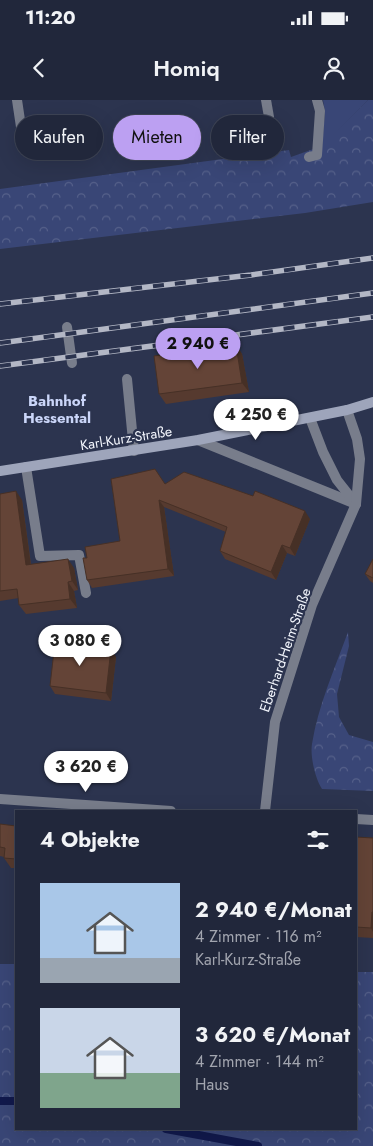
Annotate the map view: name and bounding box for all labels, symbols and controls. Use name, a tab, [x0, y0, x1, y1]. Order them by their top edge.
text: 11:20	[25, 4, 76, 31]
text: Homiq	[153, 52, 220, 84]
icon: back	[25, 54, 53, 82]
icon: person	[320, 54, 348, 82]
chip: Kaufen	[15, 115, 103, 160]
chip: Mieten	[113, 115, 201, 160]
chip: Filter	[211, 115, 284, 160]
pin: 2 940 €	[152, 328, 244, 370]
text: 2 940 €	[166, 332, 230, 355]
district label: Bahnhof Hessental	[23, 390, 91, 429]
pin: 4 250 €	[210, 398, 302, 441]
text: 4 250 €	[225, 403, 287, 426]
street label: Karl-Kurz-Straße	[79, 421, 173, 455]
street label: Eberhard-Heim-Straße	[254, 585, 316, 715]
pin: 3 080 €	[34, 624, 126, 667]
text: 3 080 €	[49, 629, 111, 652]
pin: 3 620 €	[40, 750, 132, 793]
text: 3 620 €	[55, 755, 117, 778]
text: 4 Objekte	[40, 825, 140, 855]
icon: filters	[304, 826, 332, 854]
text: 2 940 €/Monat	[195, 895, 352, 925]
icon: home	[80, 903, 140, 963]
text: 4 Zimmer · 116 m²	[195, 925, 322, 948]
text: Karl-Kurz-Straße	[195, 948, 301, 971]
text: 3 620 €/Monat	[195, 1020, 350, 1050]
icon: home	[80, 1028, 140, 1088]
text: 4 Zimmer · 144 m²	[195, 1050, 324, 1073]
text: Haus	[195, 1073, 229, 1096]

